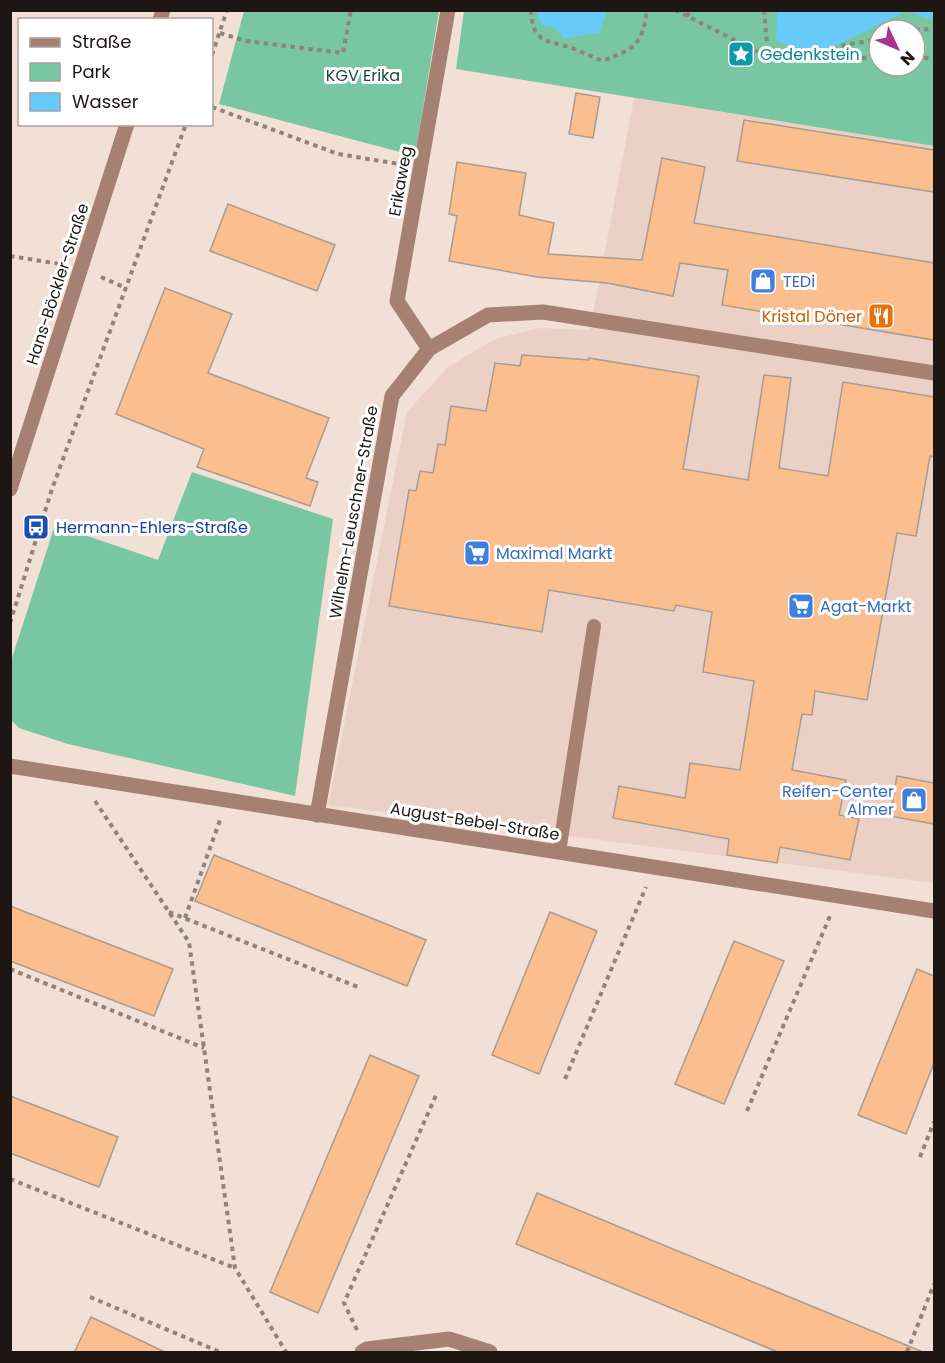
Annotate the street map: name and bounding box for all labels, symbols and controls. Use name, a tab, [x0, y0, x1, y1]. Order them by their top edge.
legend	[18, 18, 213, 126]
north arrow	[867, 18, 927, 78]
text: Straße	[72, 29, 131, 54]
place icon: Gedenkstein	[726, 39, 756, 69]
place label: Gedenkstein	[760, 43, 860, 66]
text: N	[895, 46, 920, 70]
text: Park	[72, 59, 111, 84]
park label: KGV Erika	[326, 64, 400, 87]
text: Wasser	[72, 89, 139, 114]
street label: Erikaweg	[383, 144, 418, 218]
street label: Hans-Böckler-Straße	[20, 200, 95, 368]
shop icon: TEDi	[748, 266, 778, 296]
place label: TEDi	[783, 270, 815, 293]
restaurant icon: Kristal Döner	[866, 301, 896, 331]
place label: Kristal Döner	[762, 305, 862, 328]
street label: Wilhelm-Leuschner-Straße	[323, 404, 384, 620]
bus stop icon: Hermann-Ehlers-Straße	[21, 512, 51, 542]
place label: Hermann-Ehlers-Straße	[56, 516, 248, 539]
supermarket icon: Maximal Markt	[462, 538, 492, 568]
place label: Maximal Markt	[496, 542, 612, 565]
supermarket icon: Agat-Markt	[786, 591, 816, 621]
place label: Agat-Markt	[820, 595, 912, 618]
place label: Reifen-Center Almer	[782, 780, 894, 821]
shop icon: Reifen-Center Almer	[899, 785, 929, 815]
street label: August-Bebel-Straße	[389, 797, 561, 846]

